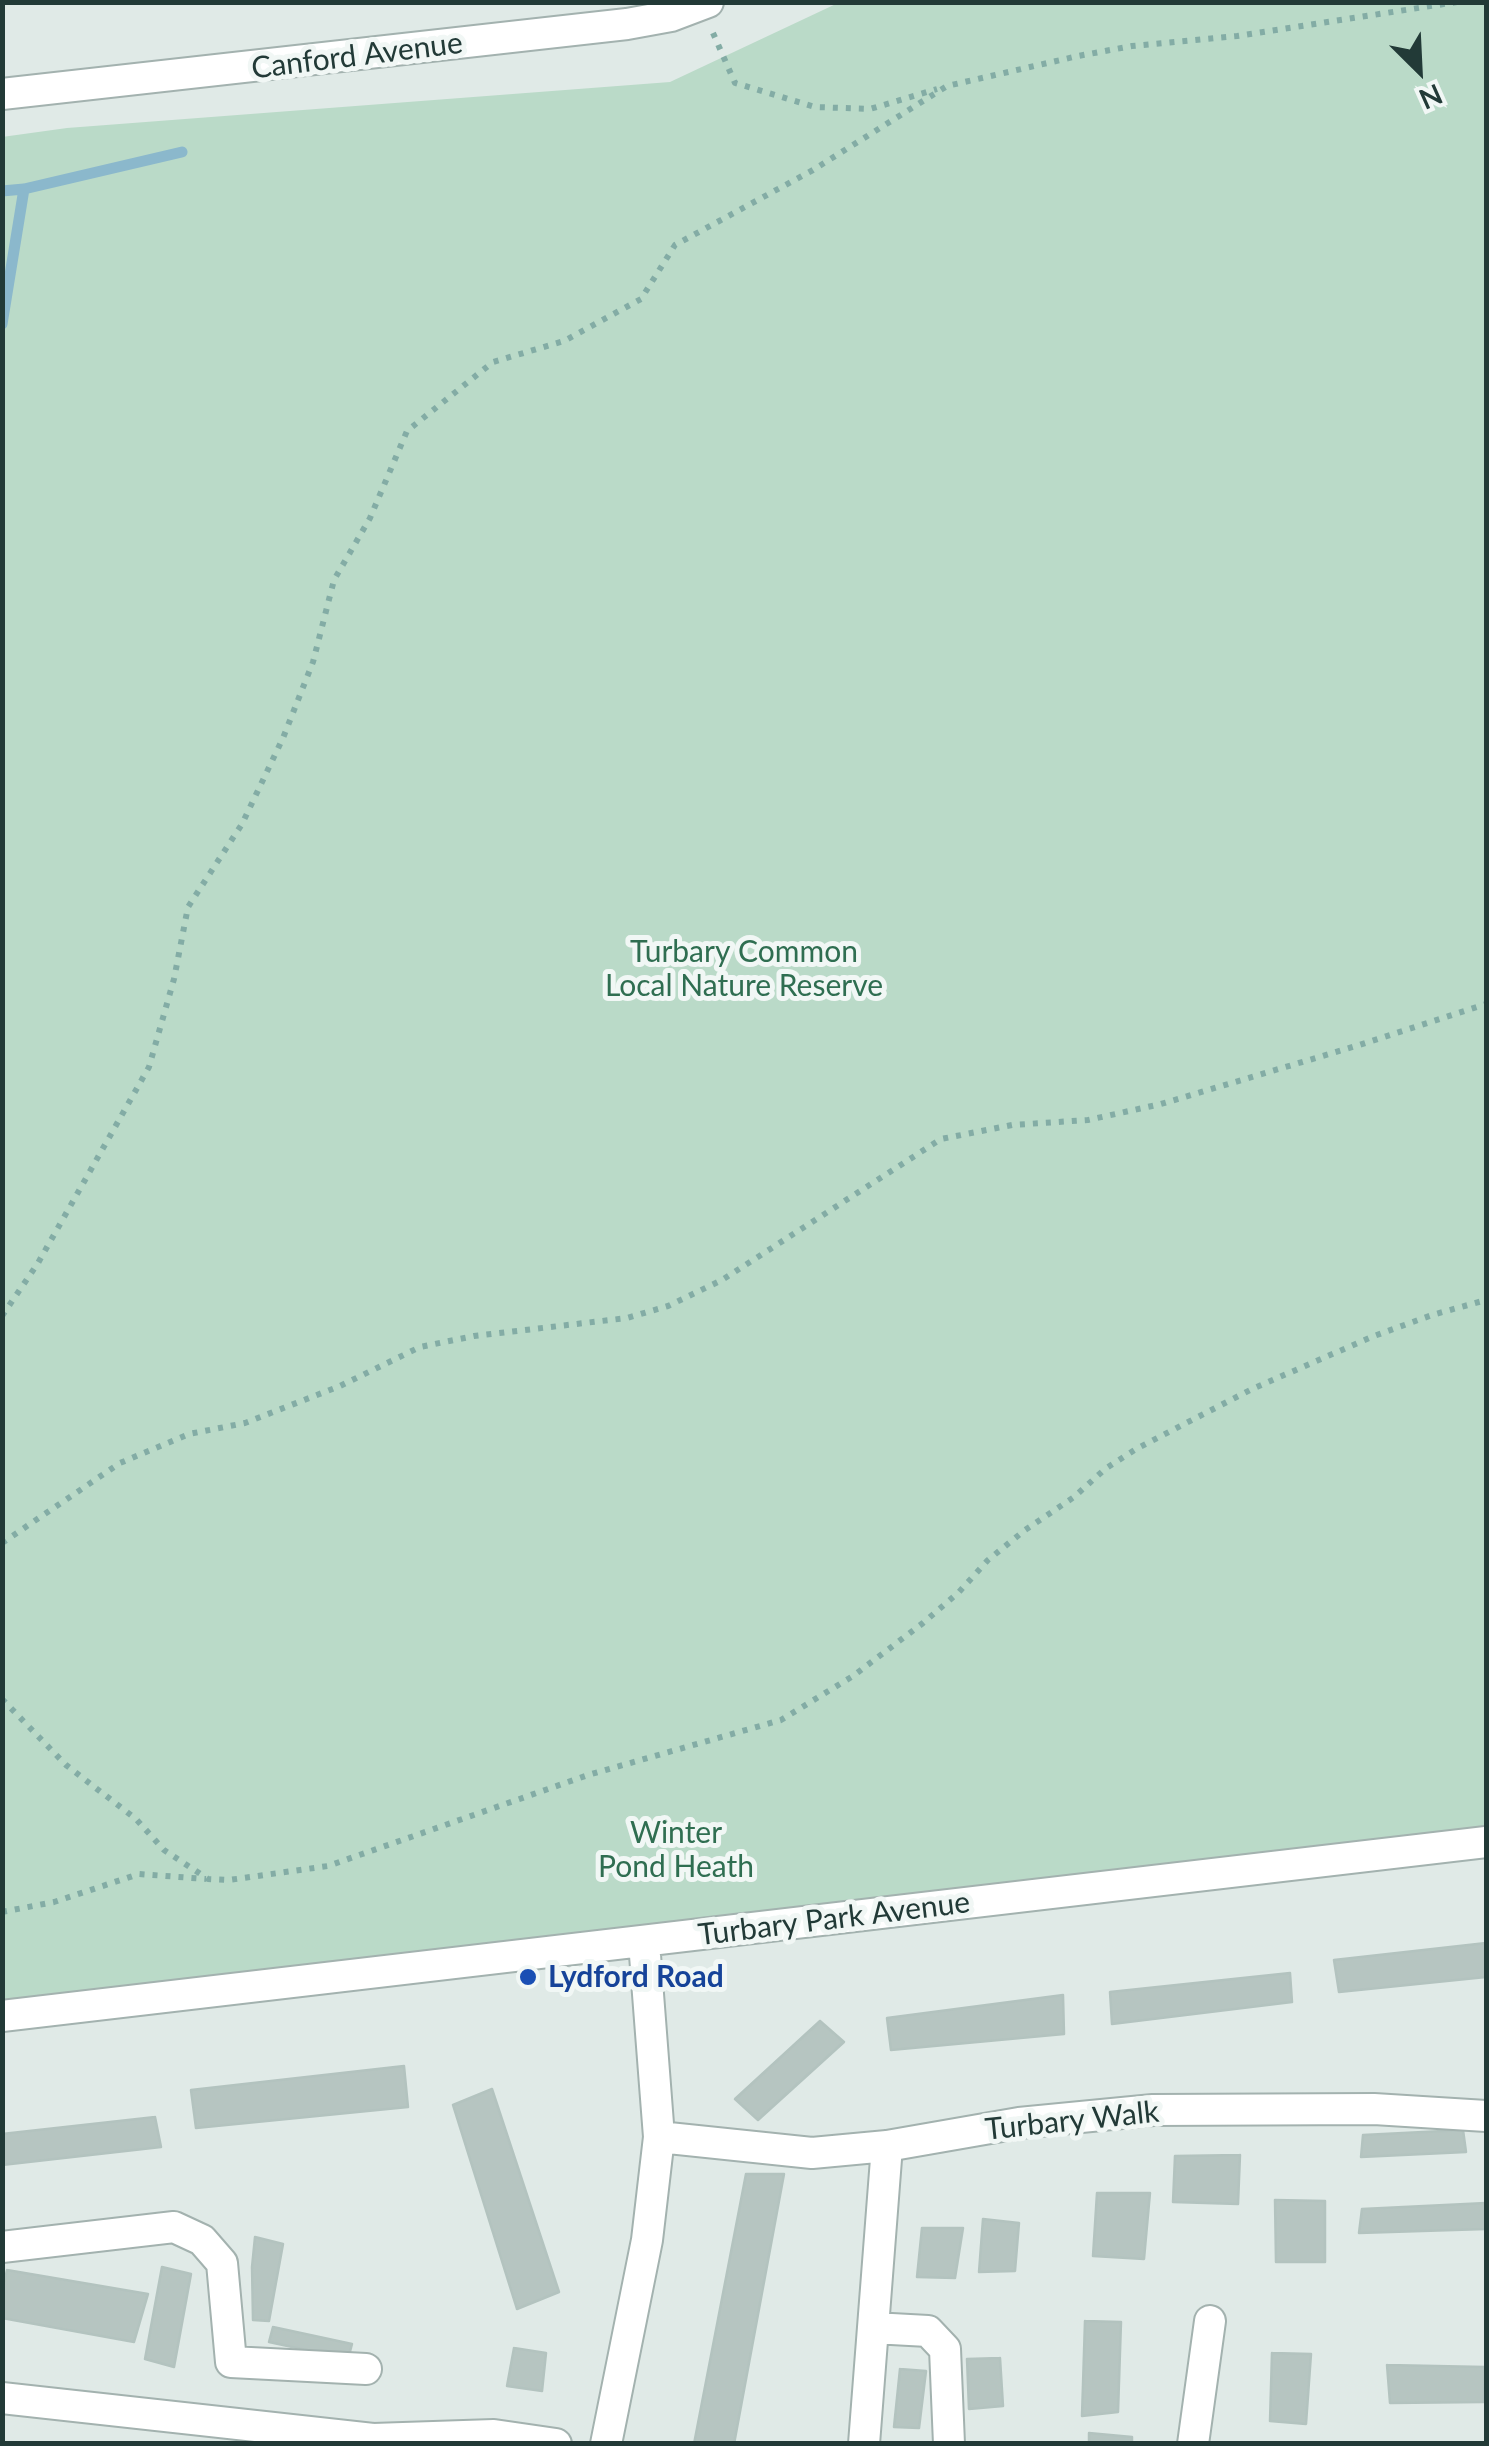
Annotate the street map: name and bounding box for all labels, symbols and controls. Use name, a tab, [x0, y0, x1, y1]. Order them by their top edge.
north arrow	[1369, 20, 1469, 120]
street label: Canford Avenue	[249, 25, 465, 87]
text: N	[1414, 77, 1448, 117]
park label: Turbary Common Local Nature Reserve	[605, 934, 883, 1004]
park label: Winter Pond Heath	[598, 1815, 754, 1886]
street label: Turbary Park Avenue	[696, 1884, 972, 1954]
place label: Lydford Road	[548, 1959, 724, 1995]
marker: Lydford Road	[517, 1966, 539, 1988]
street label: Turbary Walk	[983, 2094, 1161, 2148]

